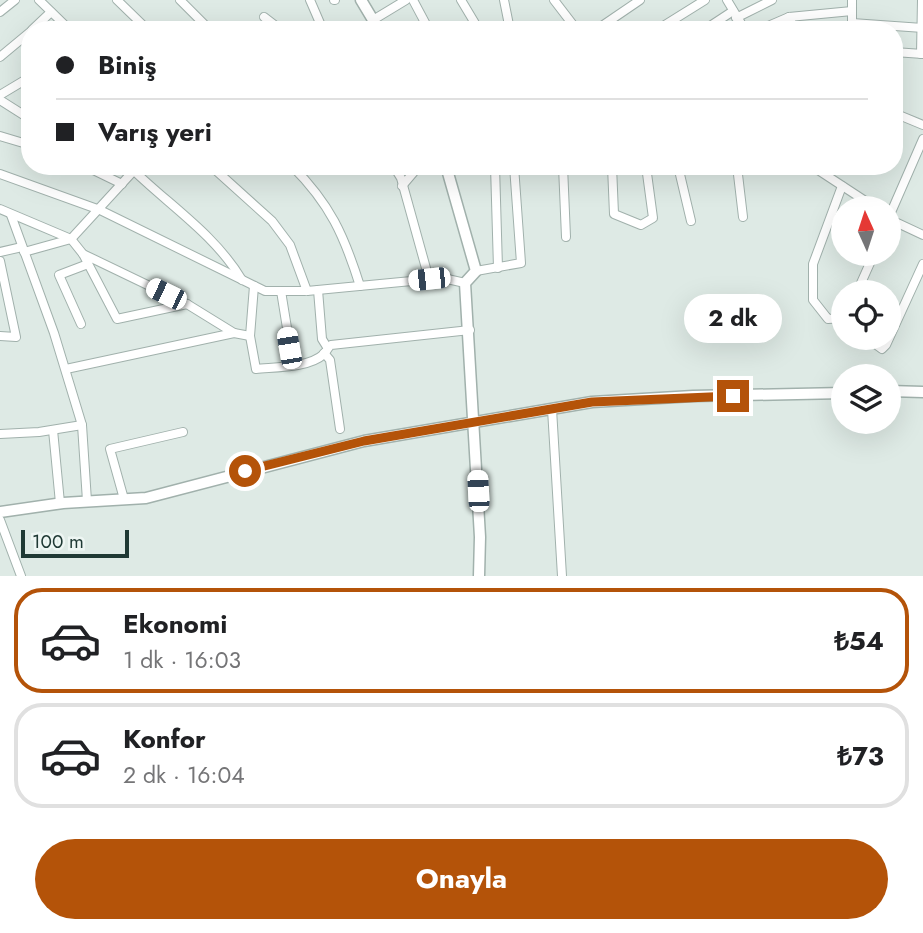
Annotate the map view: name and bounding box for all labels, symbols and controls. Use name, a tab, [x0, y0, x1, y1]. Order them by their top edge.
text: Biniş	[98, 46, 156, 84]
text: Varış yeri	[98, 113, 212, 151]
north arrow	[831, 196, 901, 266]
map controls	[831, 196, 901, 434]
car	[408, 266, 451, 292]
car	[143, 275, 190, 313]
button: locate	[831, 280, 901, 350]
callout: 2 dk	[684, 294, 782, 344]
text: 2 dk	[708, 301, 758, 335]
car	[276, 325, 303, 371]
button: layers	[831, 364, 901, 434]
route end	[717, 380, 749, 412]
route start	[229, 455, 261, 487]
car	[467, 469, 490, 513]
scale bar	[21, 527, 130, 559]
text: 100 m	[32, 528, 84, 555]
text: Ekonomi	[123, 605, 227, 643]
icon: car	[39, 609, 102, 672]
text: ₺54	[834, 622, 884, 660]
text: 1 dk · 16:03	[123, 643, 241, 677]
text: Konfor	[123, 720, 206, 758]
icon: car	[39, 724, 102, 787]
text: ₺73	[837, 737, 884, 775]
text: 2 dk · 16:04	[123, 758, 245, 792]
button: Onayla	[35, 839, 888, 919]

